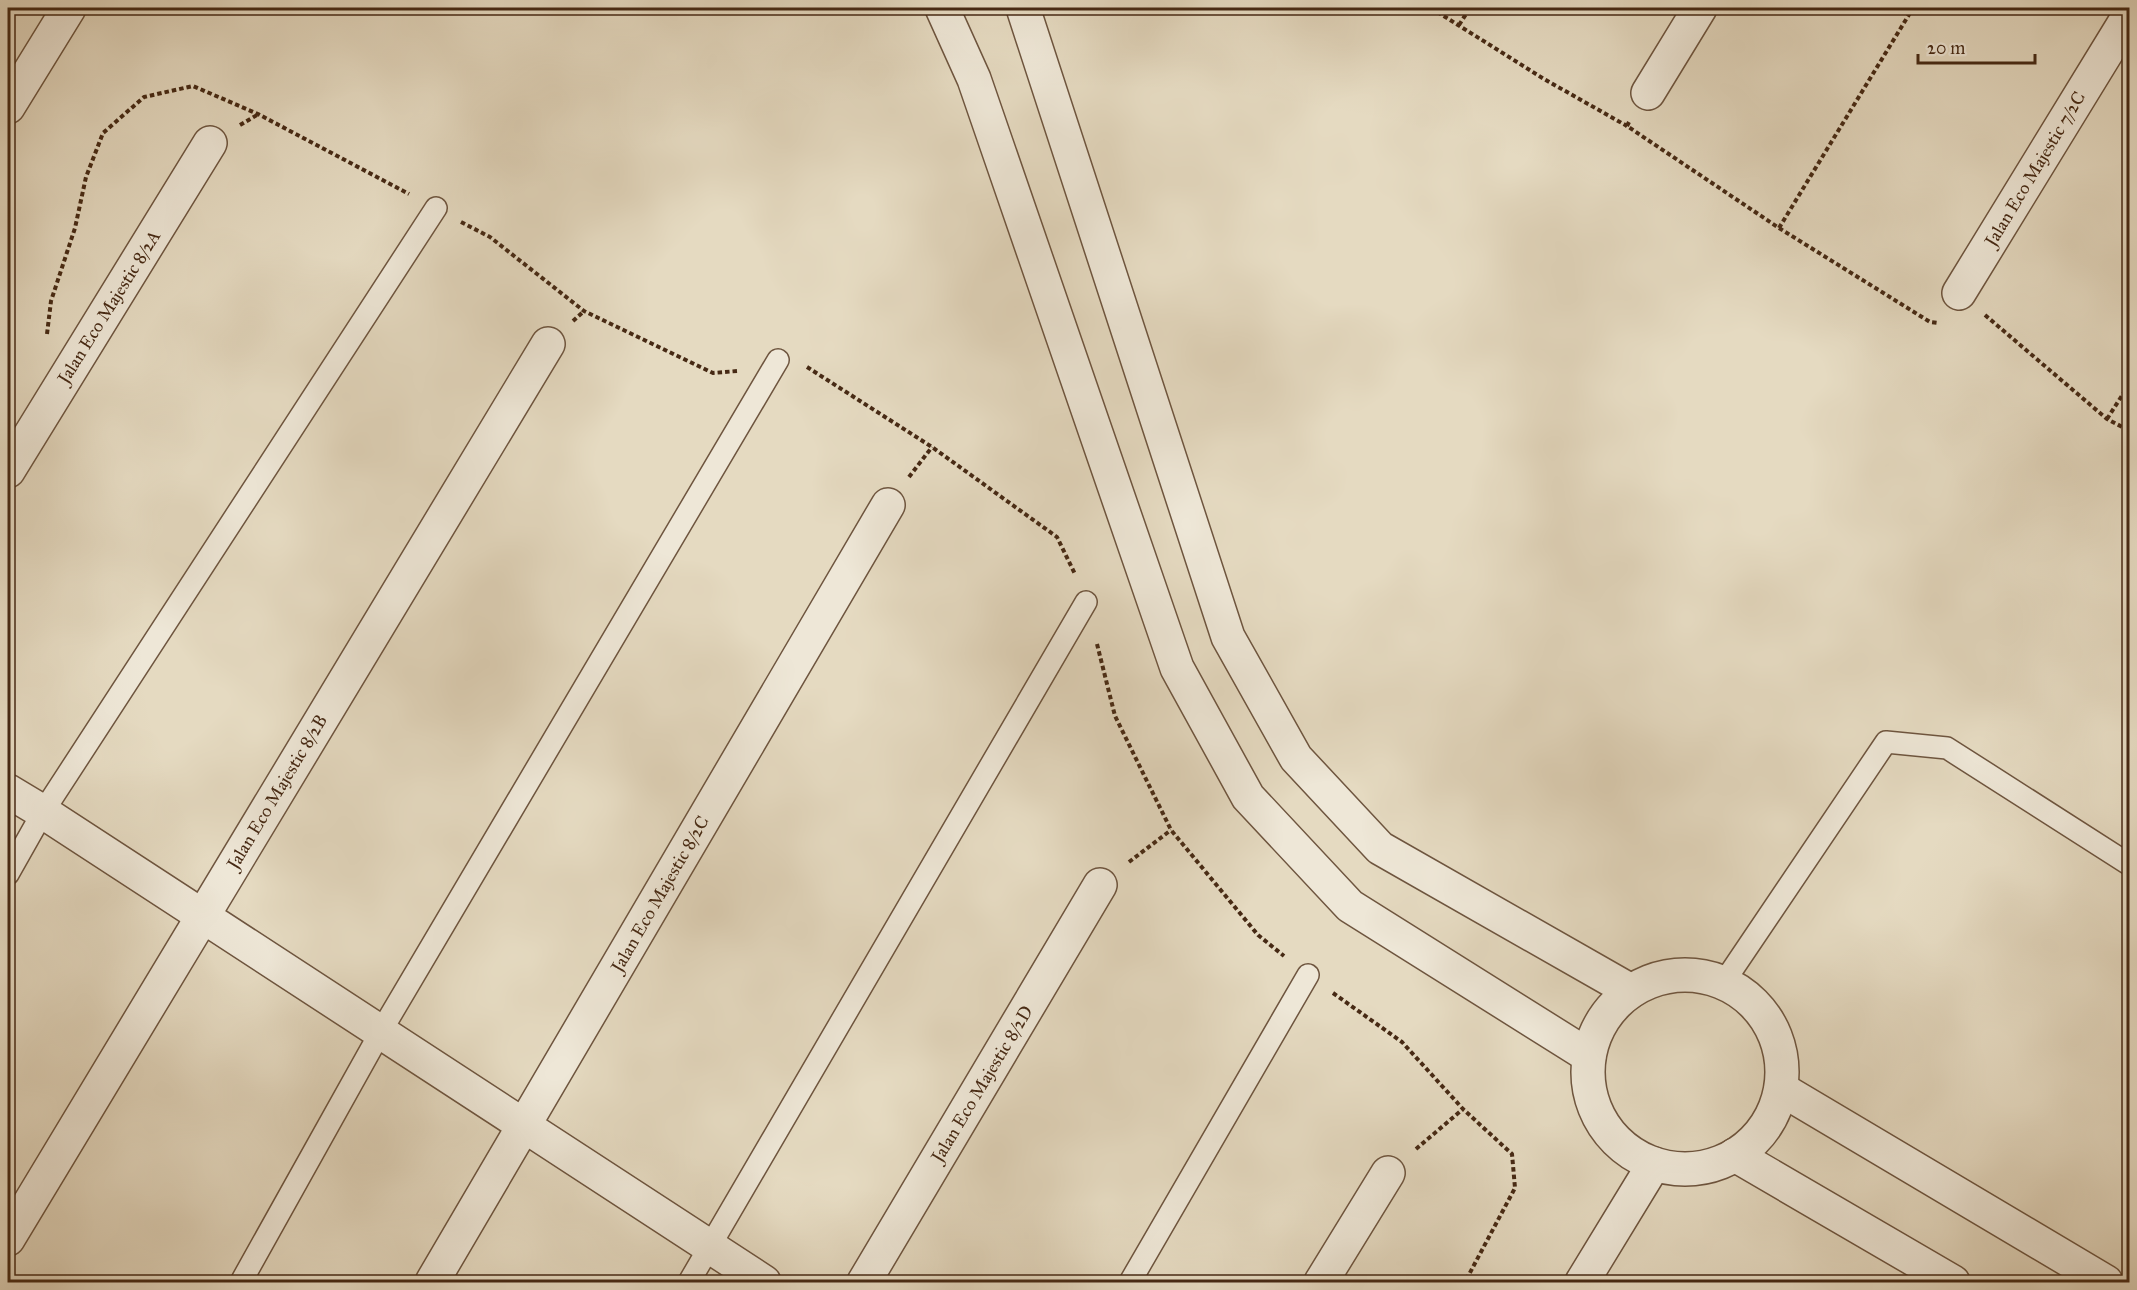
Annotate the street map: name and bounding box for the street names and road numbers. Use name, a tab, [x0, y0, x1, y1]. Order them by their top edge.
street label: Jalan Eco Majestic 7/2C	[1979, 88, 2091, 253]
street label: Jalan Eco Majestic 8/2A	[52, 226, 166, 390]
street label: Jalan Eco Majestic 8/2B	[221, 711, 333, 876]
street label: Jalan Eco Majestic 8/2C	[605, 812, 715, 978]
street label: Jalan Eco Majestic 8/2D	[925, 1002, 1038, 1169]

